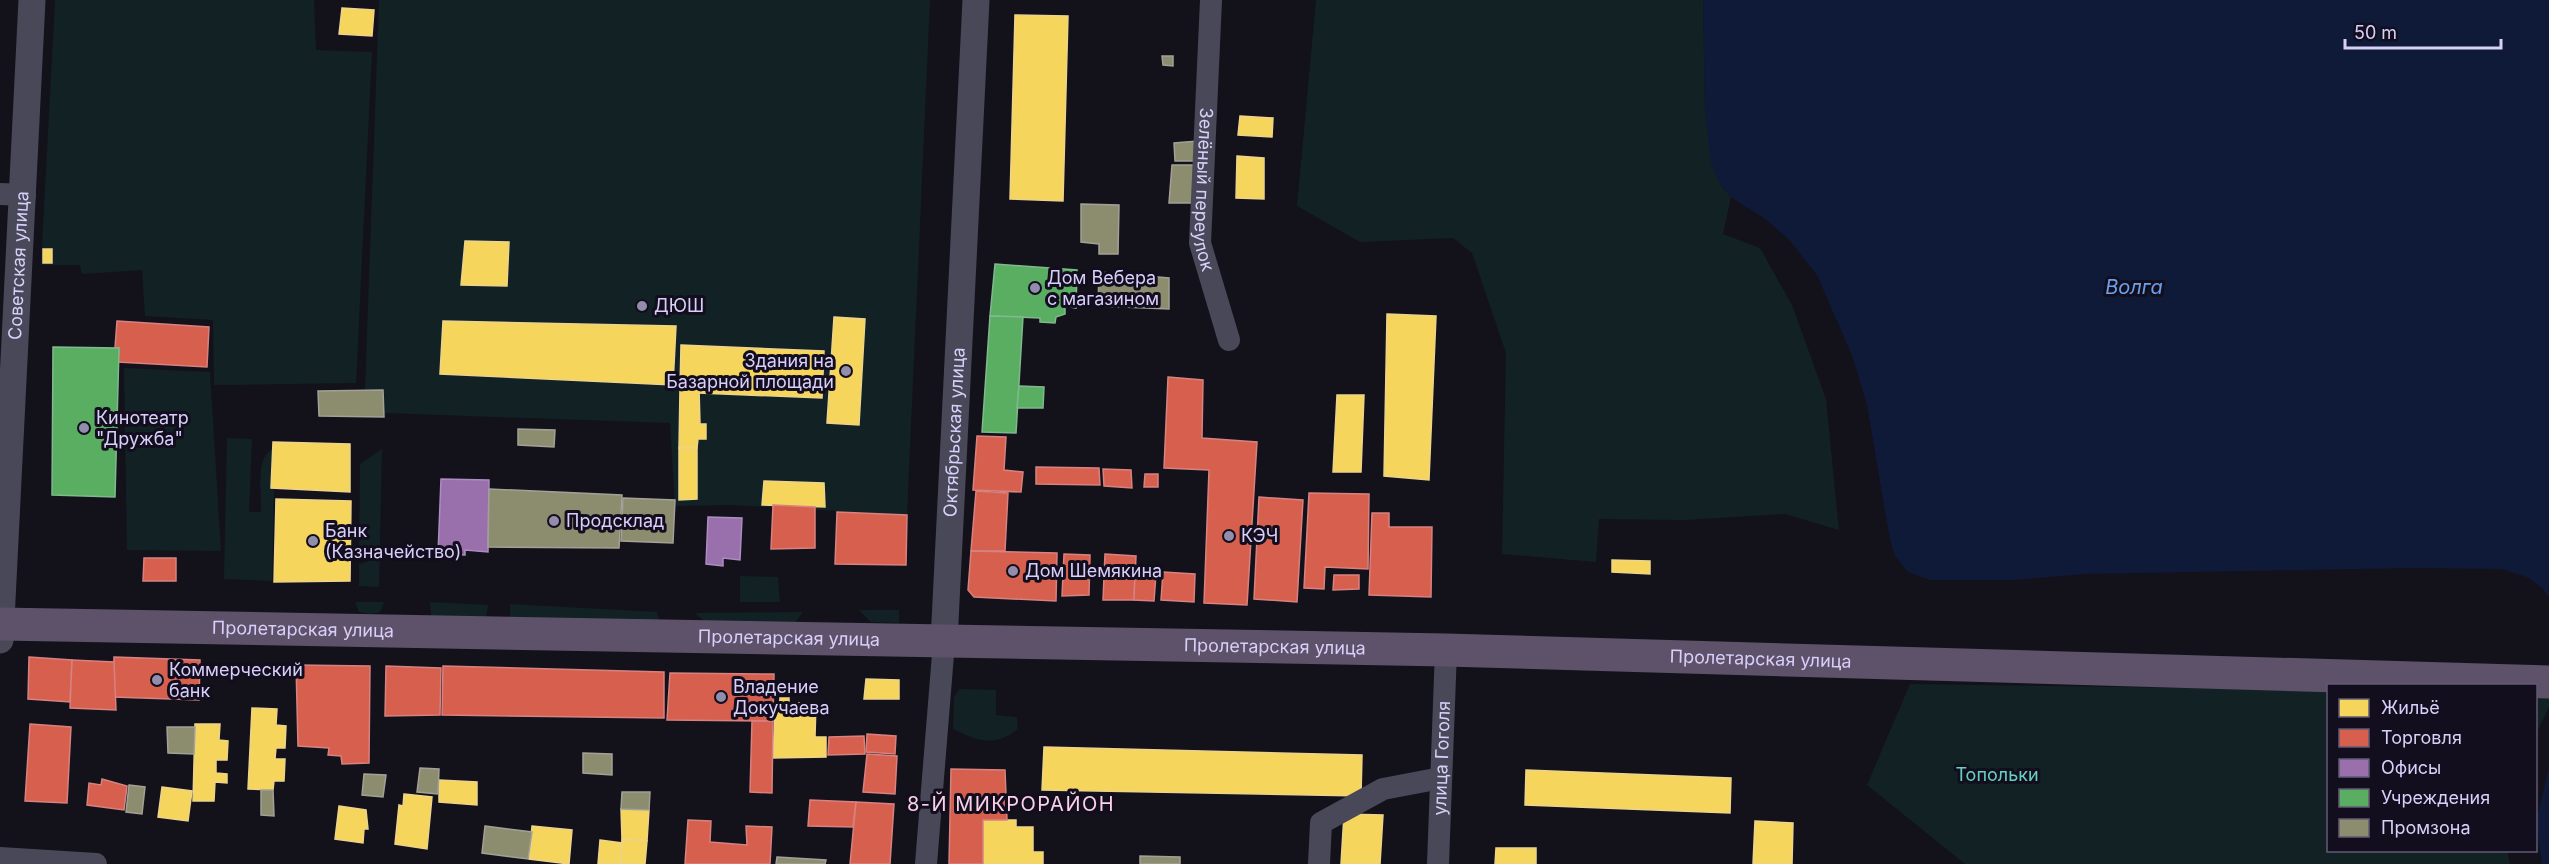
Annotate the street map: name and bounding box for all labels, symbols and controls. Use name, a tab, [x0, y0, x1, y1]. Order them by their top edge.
scale bar	[2345, 12, 2501, 50]
text: 50 m	[2354, 22, 2397, 43]
street label: Зелёный переулок	[1190, 107, 1219, 274]
street label: Советская улица	[4, 190, 32, 340]
place label: Дом Вебера с магазином	[1047, 267, 1159, 309]
water label: Волга	[2105, 275, 2163, 299]
marker: Дом Вебера с магазином	[1028, 281, 1042, 295]
place label: ДЮШ	[654, 295, 704, 316]
marker: ДЮШ	[635, 299, 649, 313]
street label: Октябрьская улица	[939, 347, 969, 518]
place label: Здания на Базарной площади	[666, 350, 834, 392]
marker: Здания на Базарной площади	[839, 364, 853, 378]
place label: Кинотеатр "Дружба"	[96, 407, 189, 449]
marker: Кинотеатр "Дружба"	[77, 421, 91, 435]
place label: Продсклад	[566, 510, 664, 531]
marker: Продсклад	[547, 514, 561, 528]
place label: Банк (Казначейство)	[325, 520, 461, 562]
place label: КЭЧ	[1241, 525, 1278, 546]
marker: КЭЧ	[1222, 529, 1236, 543]
marker: Банк (Казначейство)	[306, 534, 320, 548]
place label: Дом Шемякина	[1025, 560, 1162, 581]
marker: Дом Шемякина	[1006, 564, 1020, 578]
street label: Пролетарская улица	[212, 617, 394, 641]
street label: Пролетарская улица	[698, 626, 880, 650]
street label: Пролетарская улица	[1184, 634, 1366, 659]
street label: Пролетарская улица	[1669, 645, 1852, 672]
place label: Коммерческий банк	[169, 659, 303, 701]
marker: Коммерческий банк	[150, 673, 164, 687]
place label: Владение Докучаева	[733, 676, 830, 718]
legend	[2327, 684, 2537, 852]
marker: Владение Докучаева	[714, 690, 728, 704]
text: Жильё	[2381, 697, 2440, 718]
street label: улица Гоголя	[1429, 700, 1454, 816]
text: Торговля	[2381, 727, 2462, 748]
text: Офисы	[2381, 757, 2441, 778]
park label: Топольки	[1955, 764, 2039, 785]
text: Учреждения	[2381, 787, 2490, 808]
district label: 8-Й МИКРОРАЙОН	[907, 791, 1115, 816]
text: Промзона	[2381, 817, 2471, 838]

